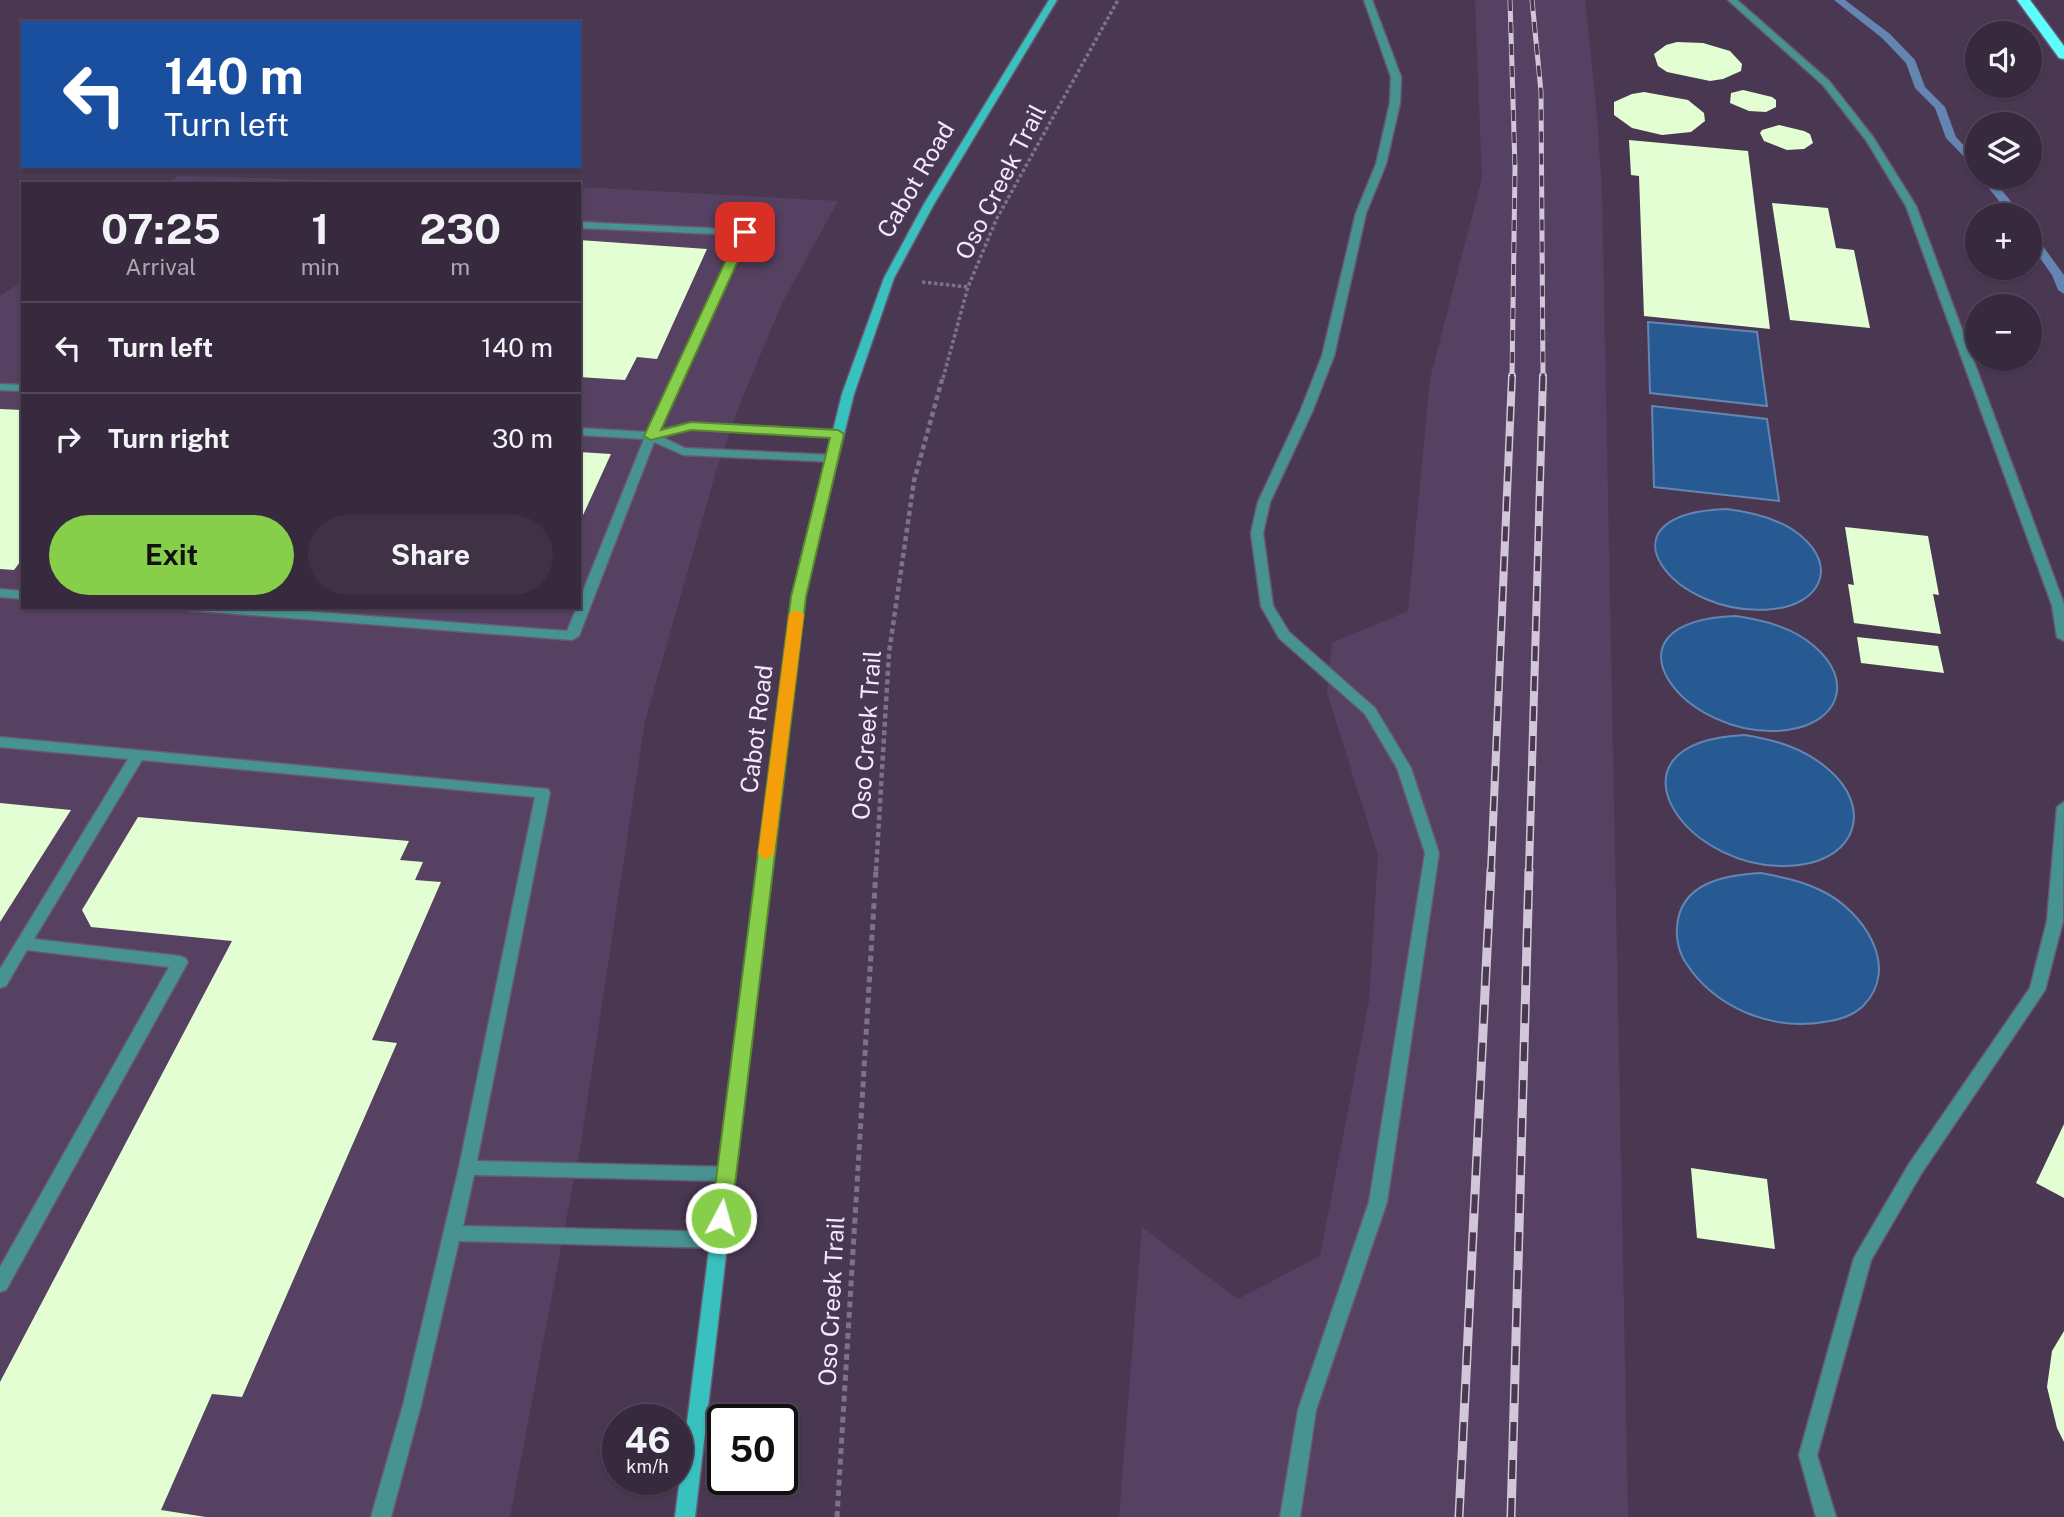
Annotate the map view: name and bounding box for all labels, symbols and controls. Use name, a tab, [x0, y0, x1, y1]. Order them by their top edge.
map controls	[1965, 21, 2042, 371]
button: sound	[1965, 21, 2042, 98]
text: 140 m	[164, 47, 304, 105]
icon: left	[49, 49, 140, 140]
street label: Oso Creek Trail	[949, 99, 1051, 264]
text: Turn left	[164, 106, 289, 143]
button: layers	[1965, 112, 2042, 189]
street label: Cabot Road	[871, 117, 960, 242]
pin	[715, 202, 775, 262]
button: +	[1965, 203, 2042, 280]
text: 07:25	[101, 204, 221, 253]
text: 1	[311, 204, 329, 253]
text: 230	[420, 204, 501, 253]
icon: arrive	[726, 213, 764, 251]
text: Arrival	[125, 253, 196, 280]
text: min	[301, 253, 340, 280]
text: m	[450, 253, 470, 280]
button: −	[1965, 294, 2042, 371]
icon: left	[49, 329, 87, 367]
text: Turn left	[108, 332, 213, 363]
text: 140 m	[481, 332, 553, 363]
icon: right	[49, 420, 87, 458]
text: Turn right	[108, 423, 230, 454]
text: 30 m	[492, 423, 553, 454]
button: Exit	[49, 515, 294, 595]
button: Share	[308, 515, 553, 595]
street label: Oso Creek Trail	[846, 649, 886, 821]
street label: Cabot Road	[734, 663, 778, 795]
position arrow	[684, 1181, 758, 1255]
street label: Oso Creek Trail	[813, 1215, 849, 1387]
speed limit sign: 50	[707, 1404, 798, 1495]
text: 46	[624, 1420, 671, 1461]
text: km/h	[626, 1456, 669, 1477]

